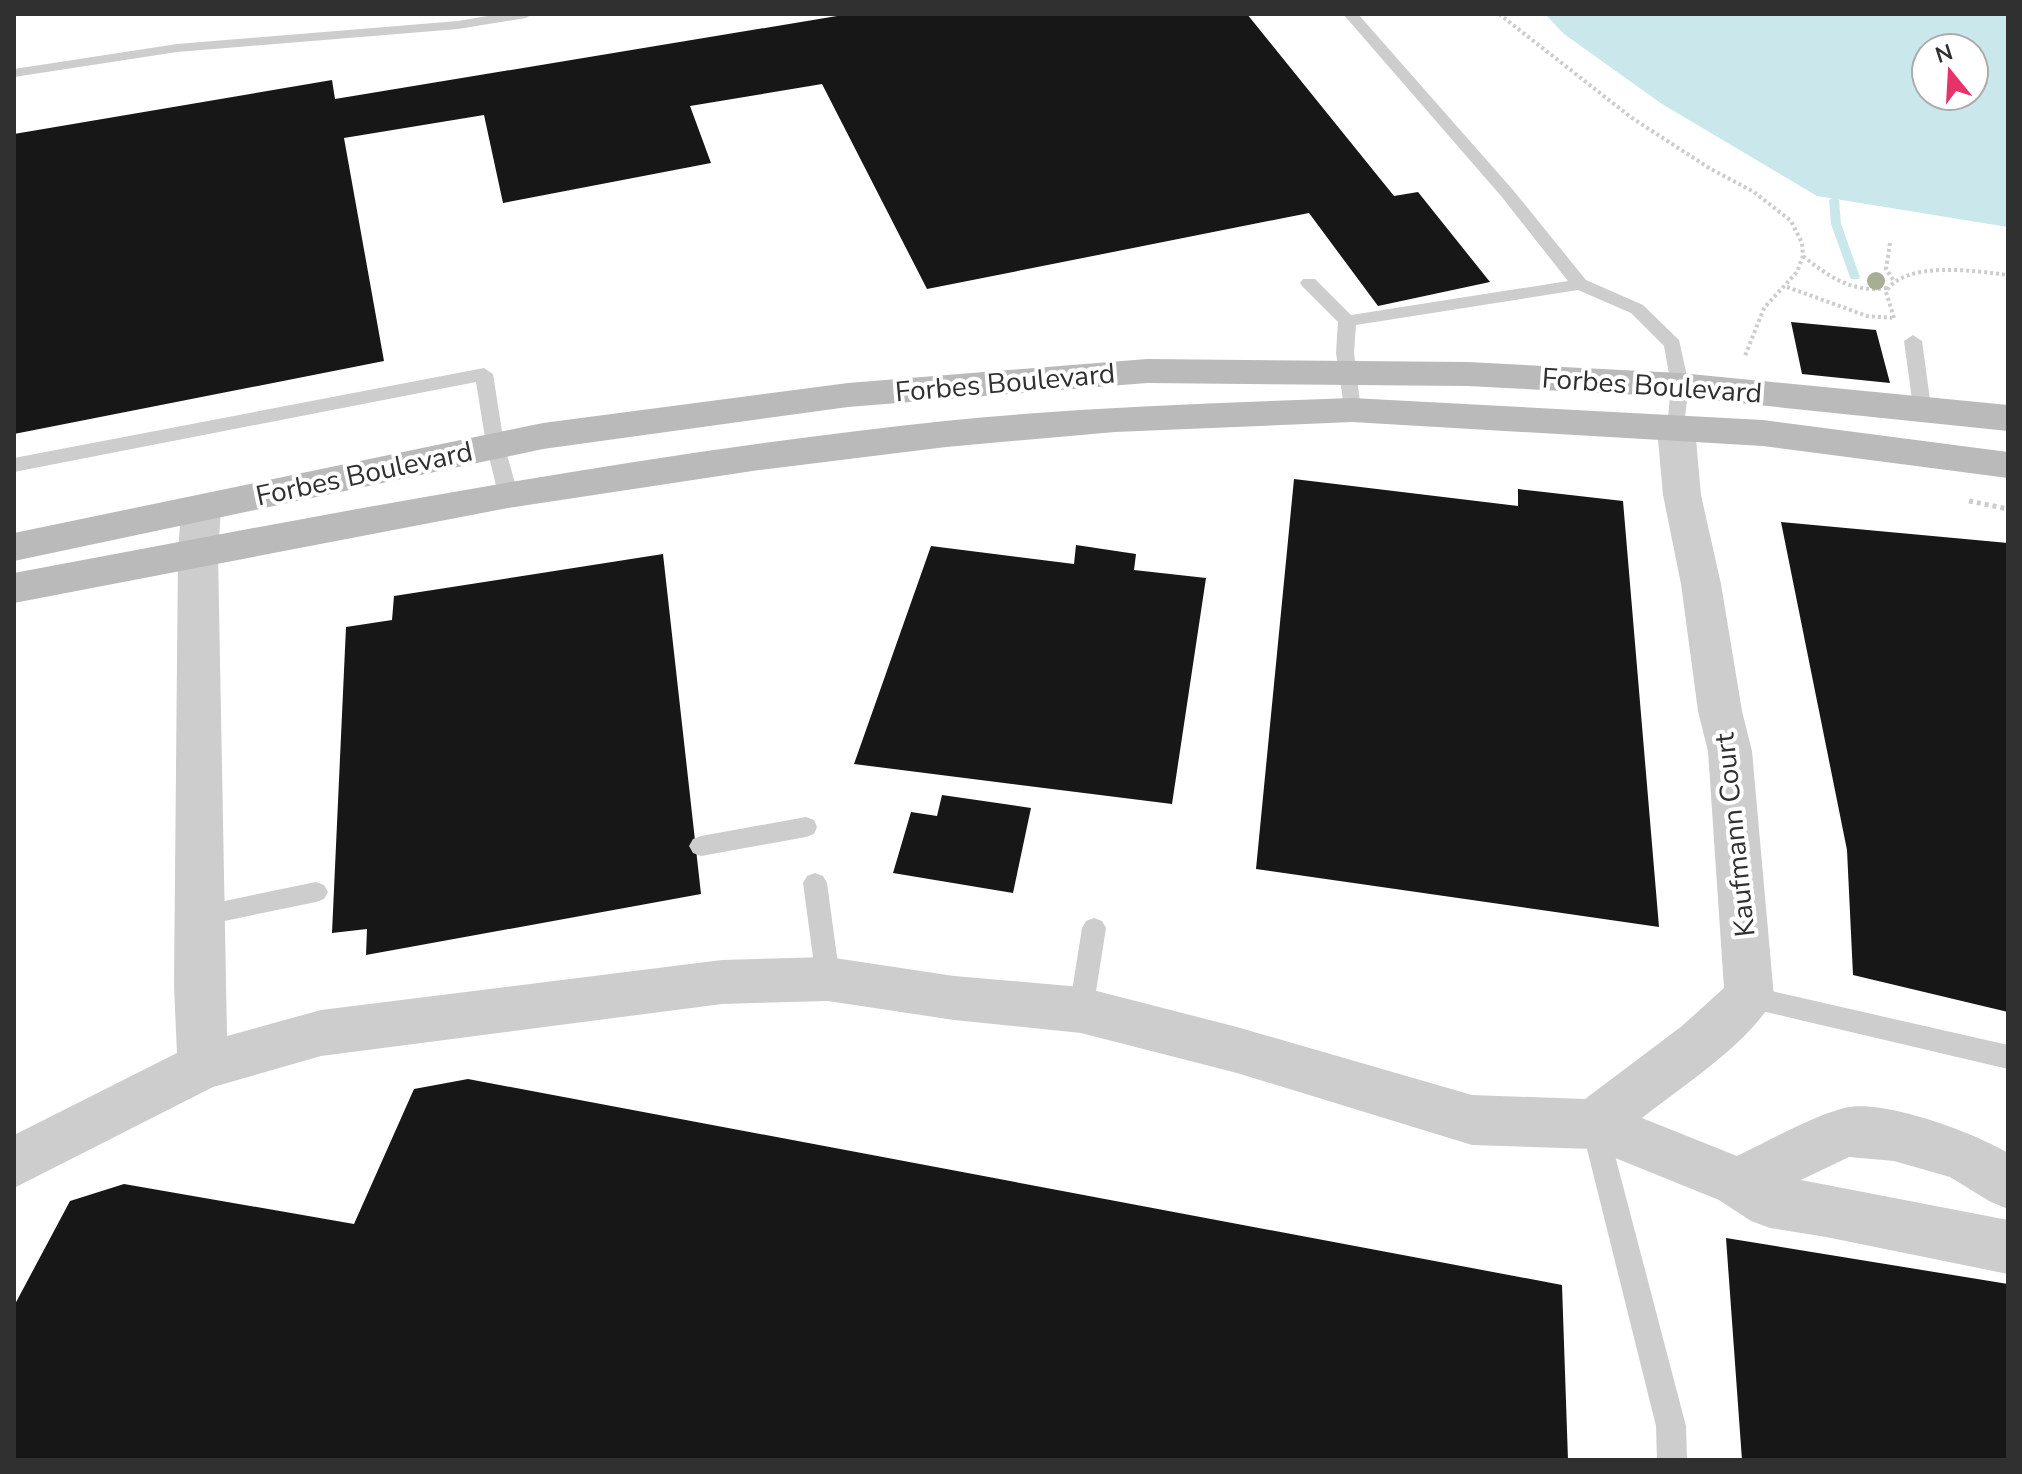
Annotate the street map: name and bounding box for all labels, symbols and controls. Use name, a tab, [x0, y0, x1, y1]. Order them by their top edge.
north arrow	[1910, 32, 1990, 112]
text: N	[1932, 37, 1957, 71]
street label: Forbes Boulevard	[894, 354, 1117, 412]
street label: Forbes Boulevard	[1541, 359, 1763, 413]
street label: Forbes Boulevard	[252, 432, 476, 515]
street label: Kaufmann Court	[1705, 731, 1765, 939]

